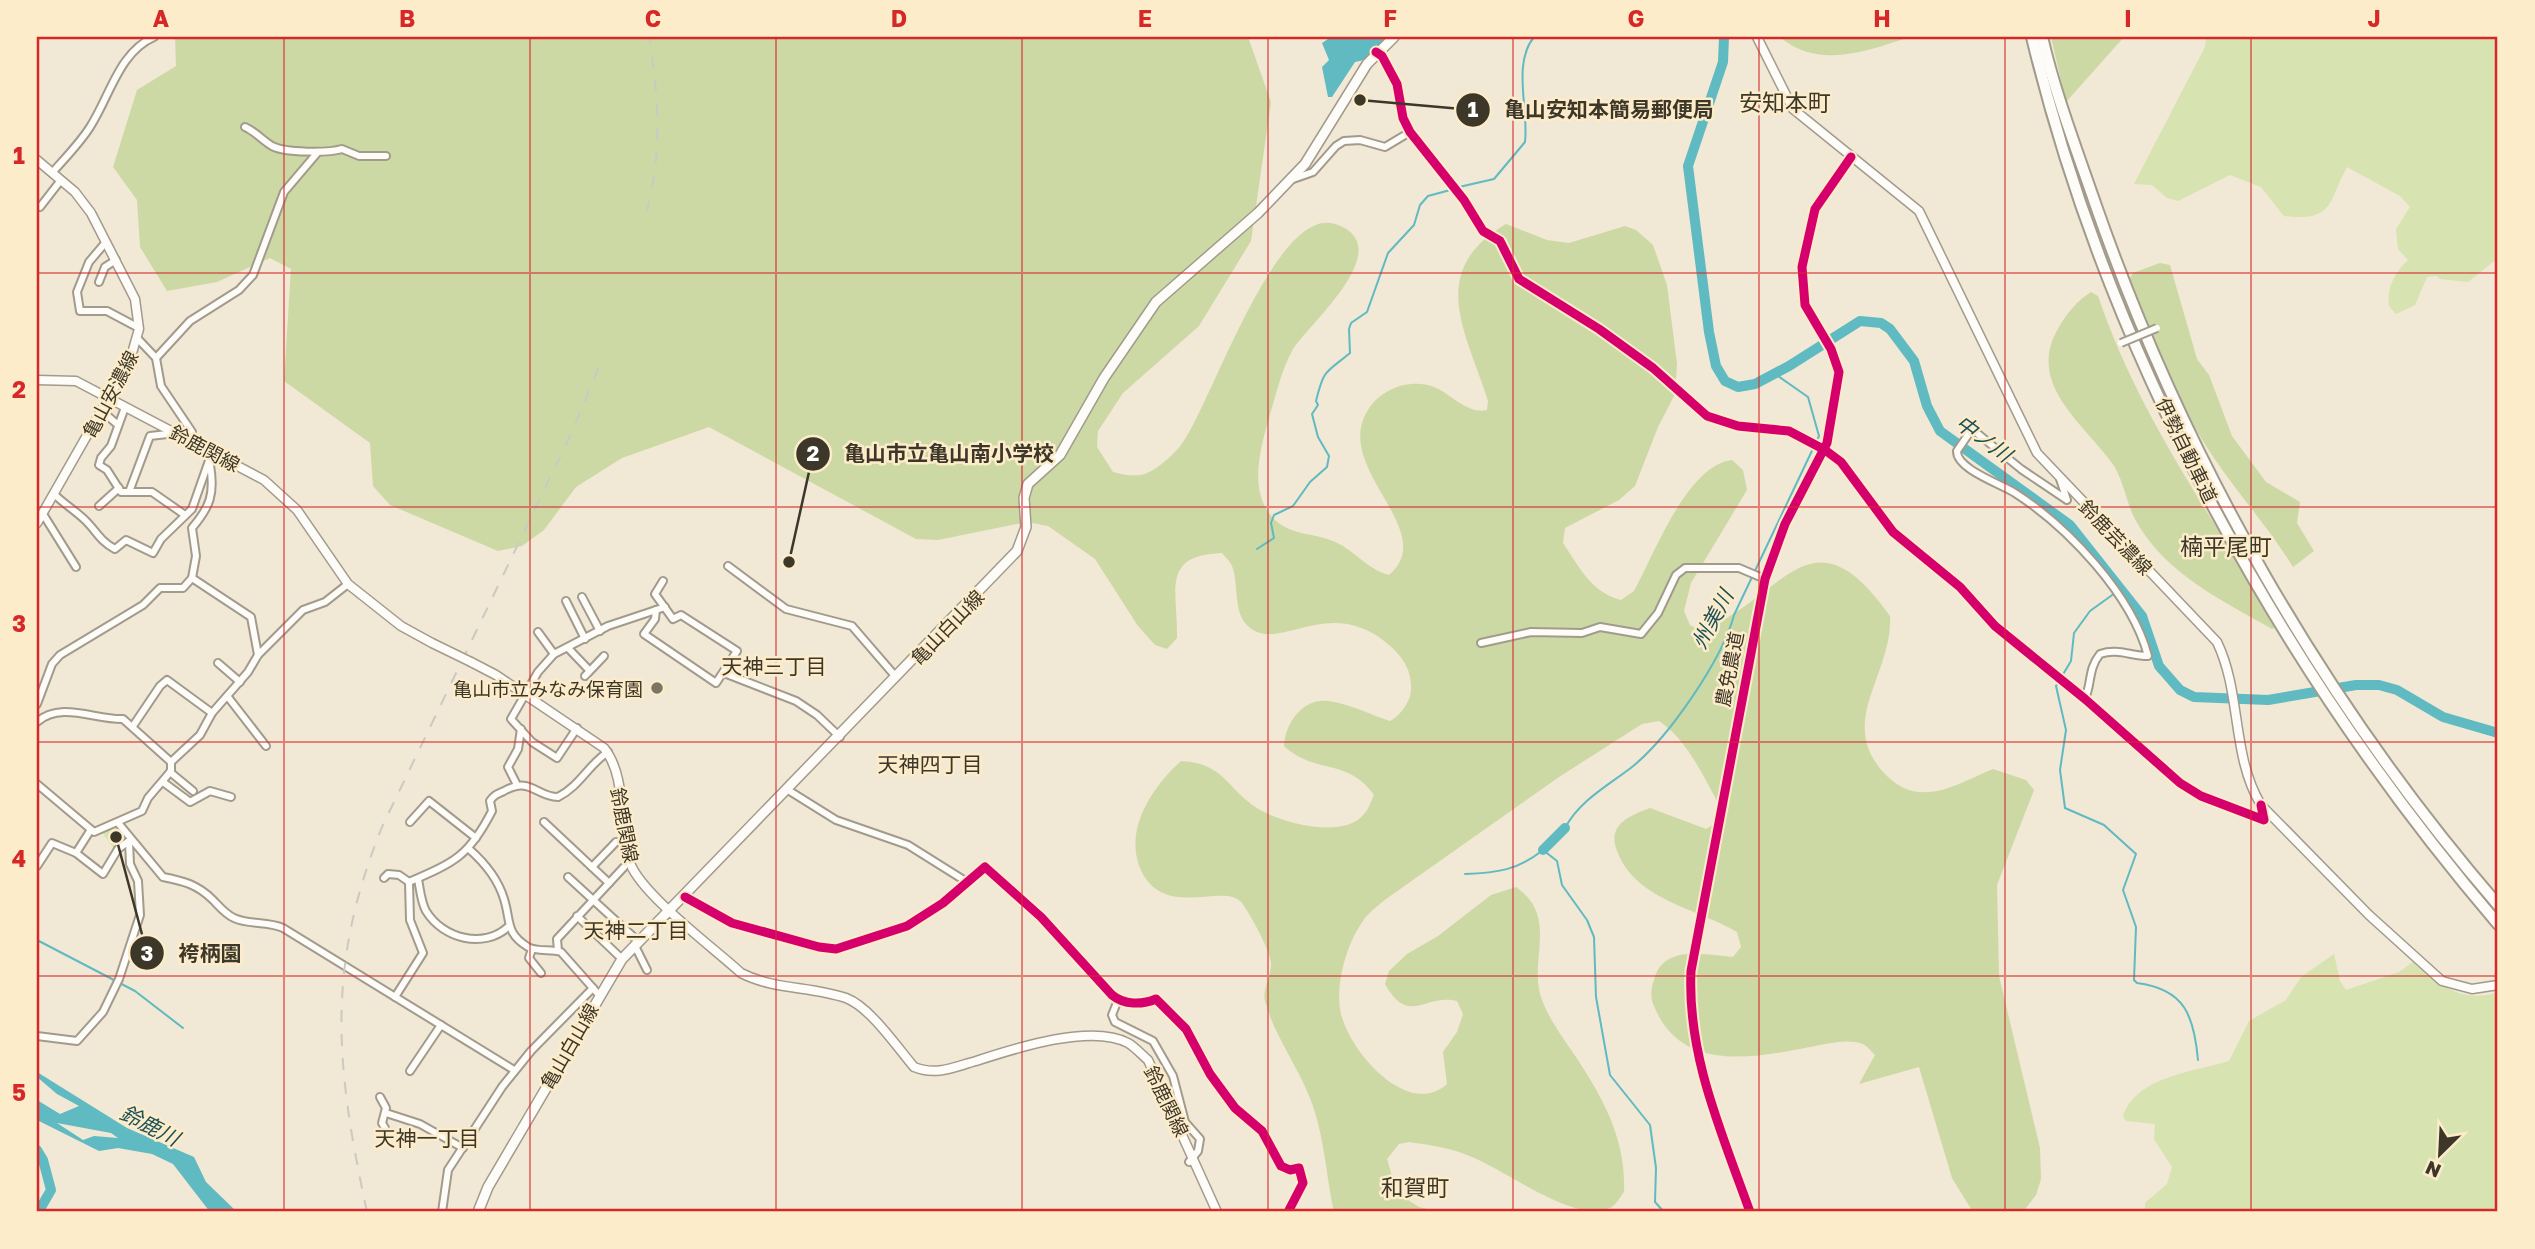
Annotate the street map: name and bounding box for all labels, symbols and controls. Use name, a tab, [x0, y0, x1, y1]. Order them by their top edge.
text: A	[153, 4, 170, 32]
text: B	[399, 4, 415, 32]
text: C	[645, 4, 661, 32]
text: D	[891, 4, 907, 32]
text: E	[1138, 4, 1152, 32]
text: F	[1383, 4, 1397, 32]
text: G	[1628, 4, 1644, 32]
text: H	[1873, 4, 1891, 32]
text: I	[2124, 4, 2132, 32]
text: J	[2367, 4, 2381, 32]
district label: 安知本町	[1739, 88, 1831, 116]
callout: 亀山安知本簡易郵便局	[1455, 89, 1728, 131]
text: 1	[1468, 96, 1479, 122]
text: 亀山安知本簡易郵便局	[1504, 96, 1714, 122]
text: 1	[13, 141, 25, 169]
street label: 亀山安濃線	[78, 347, 142, 441]
text: 2	[12, 375, 26, 403]
street label: 伊勢自動車道	[2152, 394, 2222, 506]
water label: 中ノ川	[1951, 409, 2019, 468]
street label: 鈴鹿関線	[166, 420, 244, 476]
callout: 亀山市立亀山南小学校	[795, 433, 1068, 475]
text: 2	[807, 440, 820, 466]
text: 亀山市立亀山南小学校	[844, 440, 1054, 466]
street label: 鈴鹿芸濃線	[2075, 495, 2157, 579]
district label: 楠平尾町	[2180, 532, 2272, 560]
water label: 州美川	[1686, 583, 1739, 653]
street label: 亀山白山線	[906, 585, 988, 669]
text: 3	[12, 609, 26, 637]
street label: 農免農道	[1710, 629, 1748, 709]
district label: 天神三丁目	[722, 653, 827, 679]
place label: 亀山市立みなみ保育園	[453, 677, 643, 700]
marker: 亀山市立みなみ保育園	[649, 680, 665, 696]
district label: 天神四丁目	[878, 751, 983, 777]
street label: 鈴鹿関線	[606, 785, 644, 865]
text: 4	[12, 844, 26, 872]
district label: 天神二丁目	[584, 917, 689, 943]
callout: 袴柄園	[129, 932, 255, 974]
text: 3	[141, 940, 153, 966]
text: 袴柄園	[179, 940, 242, 966]
street label: 亀山白山線	[535, 999, 603, 1093]
street label: 鈴鹿関線	[1140, 1062, 1194, 1140]
text: 5	[12, 1078, 26, 1106]
water label: 鈴鹿川	[116, 1099, 186, 1152]
north arrow	[2406, 1120, 2476, 1190]
district label: 天神一丁目	[375, 1125, 480, 1151]
text: N	[2422, 1157, 2444, 1183]
district label: 和賀町	[1381, 1173, 1450, 1201]

